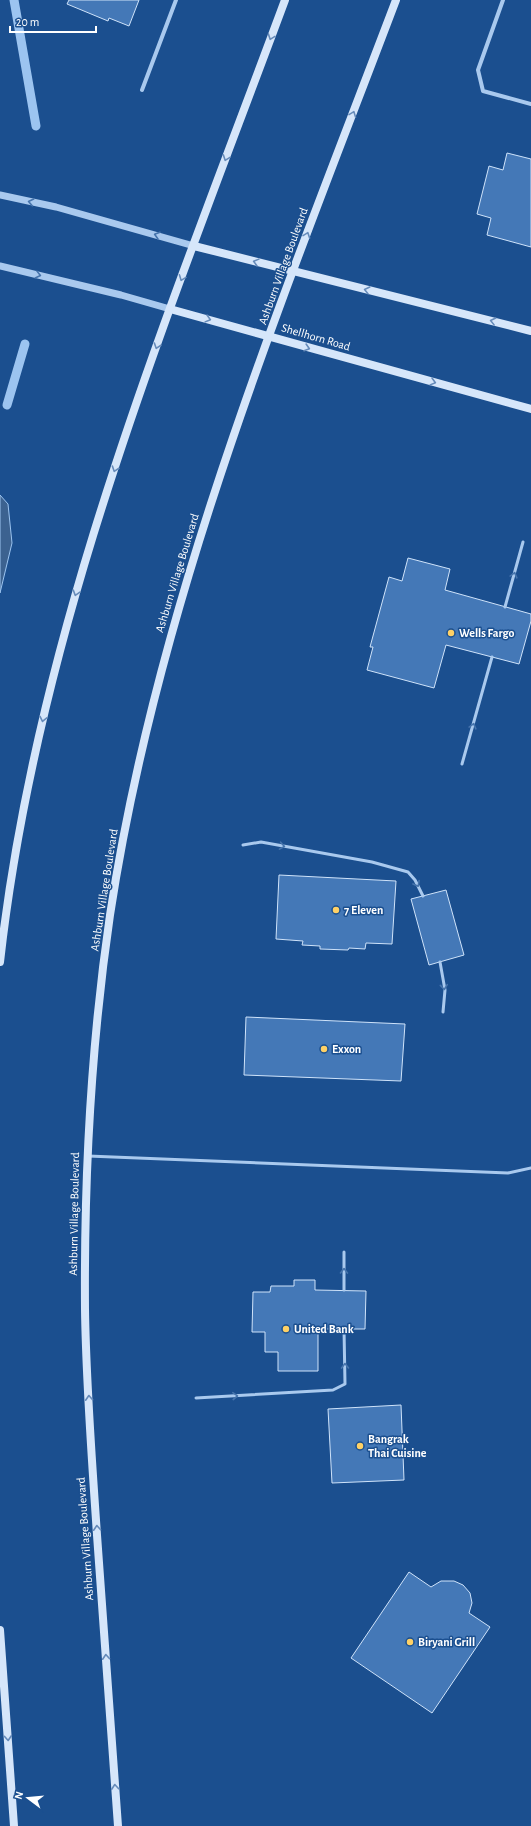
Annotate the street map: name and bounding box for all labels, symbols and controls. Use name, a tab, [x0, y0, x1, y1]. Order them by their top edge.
scale bar	[10, 8, 96, 34]
text: 20 m	[16, 16, 39, 28]
one-way arrow	[268, 33, 276, 40]
one-way arrow	[348, 110, 356, 117]
one-way arrow	[222, 155, 231, 162]
one-way arrow	[28, 198, 34, 206]
street label: Ashburn Village Boulevard	[256, 206, 310, 326]
one-way arrow	[153, 231, 160, 240]
one-way arrow	[302, 232, 311, 239]
one-way arrow	[253, 258, 260, 267]
one-way arrow	[35, 270, 41, 278]
one-way arrow	[178, 274, 186, 281]
one-way arrow	[364, 286, 370, 294]
one-way arrow	[204, 315, 211, 323]
one-way arrow	[490, 318, 496, 326]
street label: Shellhorn Road	[280, 321, 352, 353]
one-way arrow	[153, 343, 162, 350]
one-way arrow	[304, 343, 311, 352]
one-way arrow	[429, 377, 436, 386]
one-way arrow	[111, 465, 119, 472]
street label: Ashburn Village Boulevard	[153, 512, 201, 634]
one-way arrow	[509, 571, 518, 578]
one-way arrow	[72, 589, 81, 596]
place label: Wells Fargo	[459, 627, 515, 639]
marker: Wells Fargo	[446, 628, 456, 638]
one-way arrow	[40, 716, 48, 722]
one-way arrow	[468, 723, 477, 730]
street label: Ashburn Village Boulevard	[88, 828, 120, 952]
one-way arrow	[278, 841, 285, 850]
one-way arrow	[412, 880, 419, 887]
place label: 7 Eleven	[344, 904, 383, 916]
marker: 7 Eleven	[331, 905, 341, 915]
one-way arrow	[439, 984, 448, 990]
place label: Exxon	[332, 1043, 361, 1055]
marker: Exxon	[319, 1044, 329, 1054]
street label: Ashburn Village Boulevard	[67, 1152, 81, 1276]
one-way arrow	[340, 1268, 348, 1274]
place label: United Bank	[294, 1323, 354, 1335]
marker: United Bank	[281, 1324, 291, 1334]
one-way arrow	[341, 1363, 349, 1369]
one-way arrow	[232, 1391, 238, 1400]
one-way arrow	[85, 1395, 93, 1401]
place label: Bangrak Thai Cuisine	[368, 1433, 427, 1459]
marker: Bangrak Thai Cuisine	[355, 1441, 365, 1451]
street label: Ashburn Village Boulevard	[75, 1477, 95, 1601]
one-way arrow	[92, 1525, 101, 1531]
place label: Biryani Grill	[418, 1636, 475, 1649]
marker: Biryani Grill	[405, 1637, 415, 1647]
one-way arrow	[101, 1654, 110, 1660]
one-way arrow	[3, 1735, 12, 1741]
north arrow	[8, 1778, 48, 1818]
one-way arrow	[111, 1784, 120, 1790]
text: N	[13, 1790, 25, 1801]

